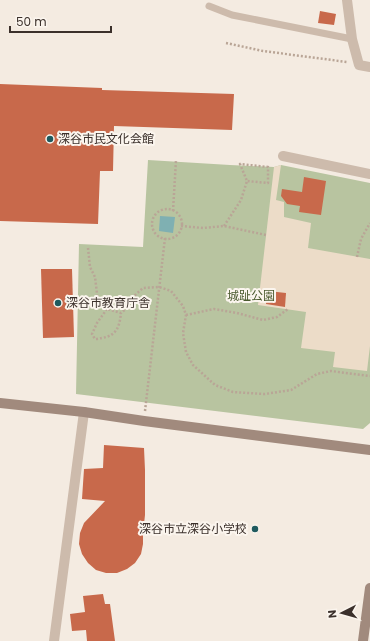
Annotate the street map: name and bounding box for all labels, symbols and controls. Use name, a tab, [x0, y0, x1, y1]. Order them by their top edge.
scale bar	[10, 8, 111, 34]
text: 50 m	[16, 13, 47, 30]
place label: 深谷市民文化会館	[58, 130, 154, 147]
marker: 深谷市民文化会館	[45, 134, 55, 144]
park label: 城趾公園	[227, 287, 275, 304]
place label: 深谷市教育庁舎	[66, 294, 150, 311]
marker: 深谷市教育庁舎	[53, 298, 63, 308]
place label: 深谷市立深谷小学校	[139, 520, 247, 537]
marker: 深谷市立深谷小学校	[250, 524, 260, 534]
north arrow	[322, 593, 362, 633]
text: N	[324, 609, 340, 619]

